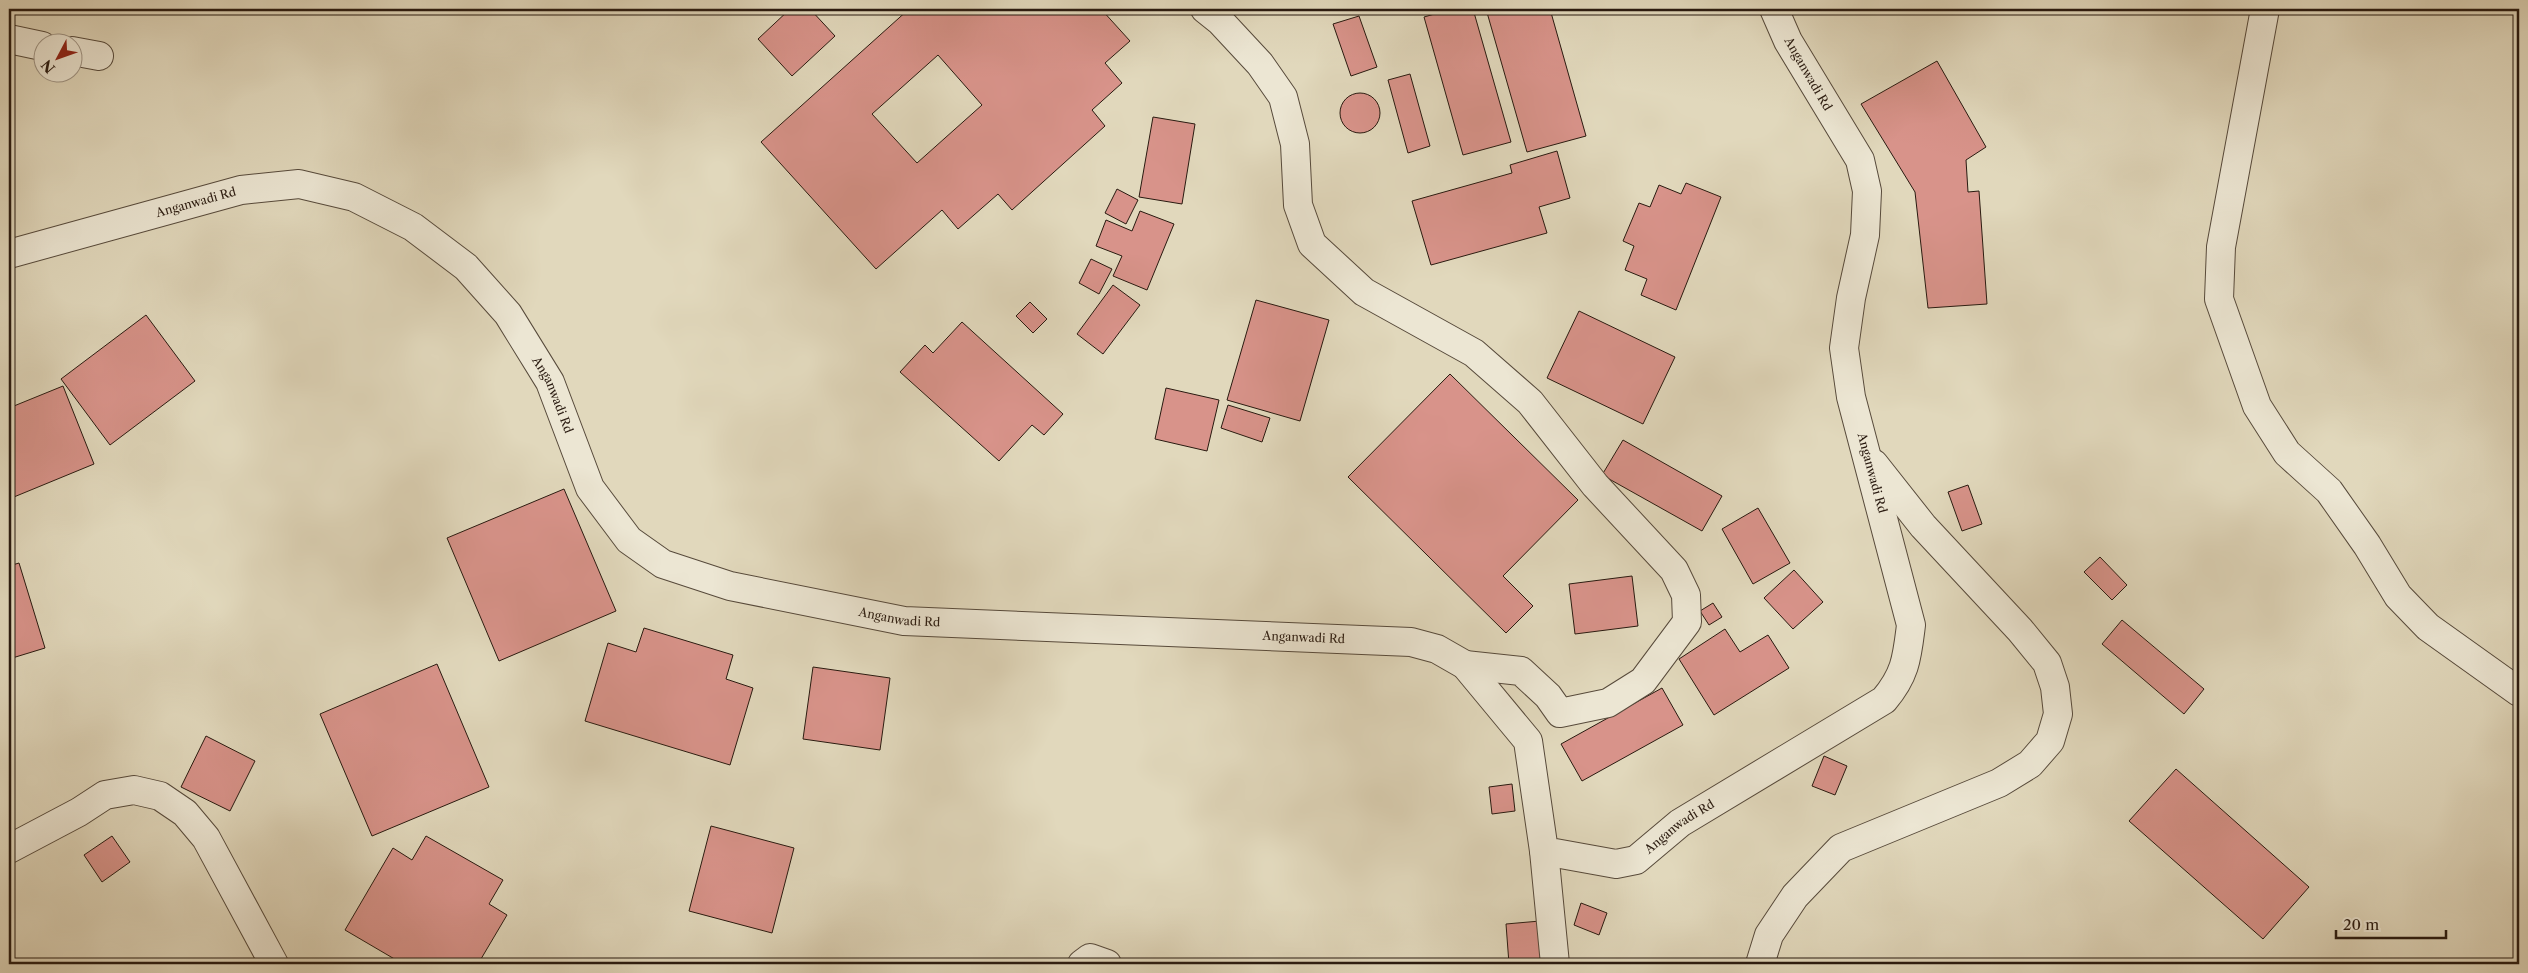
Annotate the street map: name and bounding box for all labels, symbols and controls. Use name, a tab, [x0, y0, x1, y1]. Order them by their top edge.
north arrow	[32, 32, 82, 82]
street label: Anganwadi Rd	[1781, 33, 1836, 114]
text: N	[37, 56, 59, 77]
street label: Anganwadi Rd	[153, 184, 238, 220]
street label: Anganwadi Rd	[529, 353, 577, 436]
street label: Anganwadi Rd	[1854, 430, 1891, 515]
street label: Anganwadi Rd	[856, 604, 941, 630]
street label: Anganwadi Rd	[1261, 628, 1346, 646]
street label: Anganwadi Rd	[1641, 796, 1717, 857]
scale bar	[2336, 908, 2446, 940]
text: 20 m	[2343, 915, 2379, 934]

